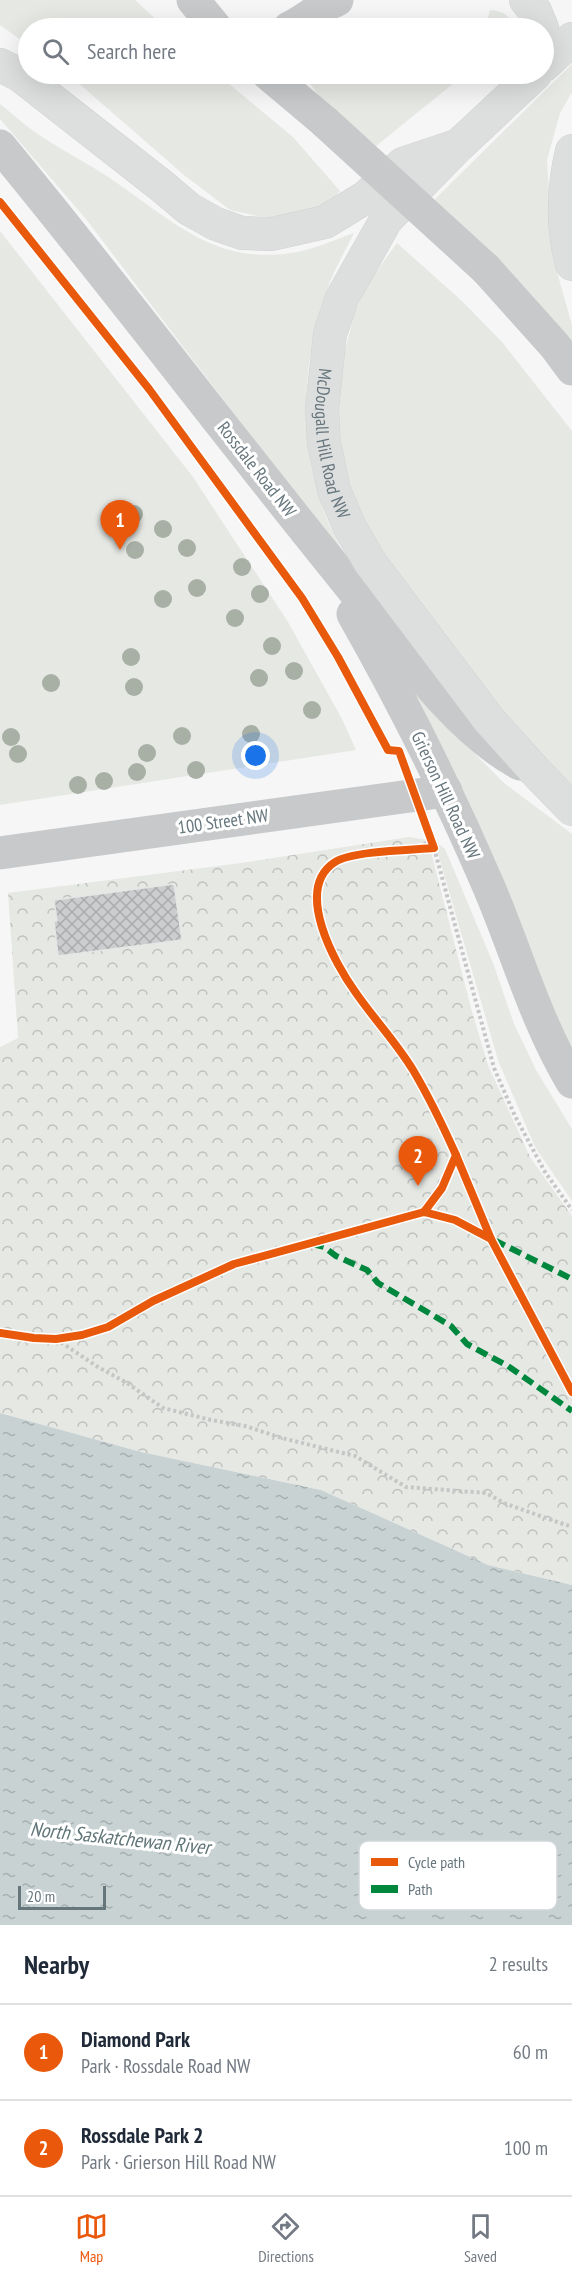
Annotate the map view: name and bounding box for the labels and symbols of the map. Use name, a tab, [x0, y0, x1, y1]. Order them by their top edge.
street label: McDougall Hill Road NW	[310, 367, 356, 522]
street label: Rossdale Road NW	[213, 417, 301, 521]
pin: 1	[100, 500, 140, 550]
street label: Grierson Hill Road NW	[406, 728, 486, 862]
your location	[241, 741, 270, 770]
street label: 100 Street NW	[176, 803, 270, 839]
pin: 2	[398, 1136, 438, 1186]
water label: North Saskatchewan River	[29, 1816, 214, 1861]
legend	[359, 1841, 557, 1910]
text: Cycle path	[408, 1852, 465, 1872]
text: Path	[408, 1879, 433, 1899]
scale bar	[18, 1883, 106, 1910]

